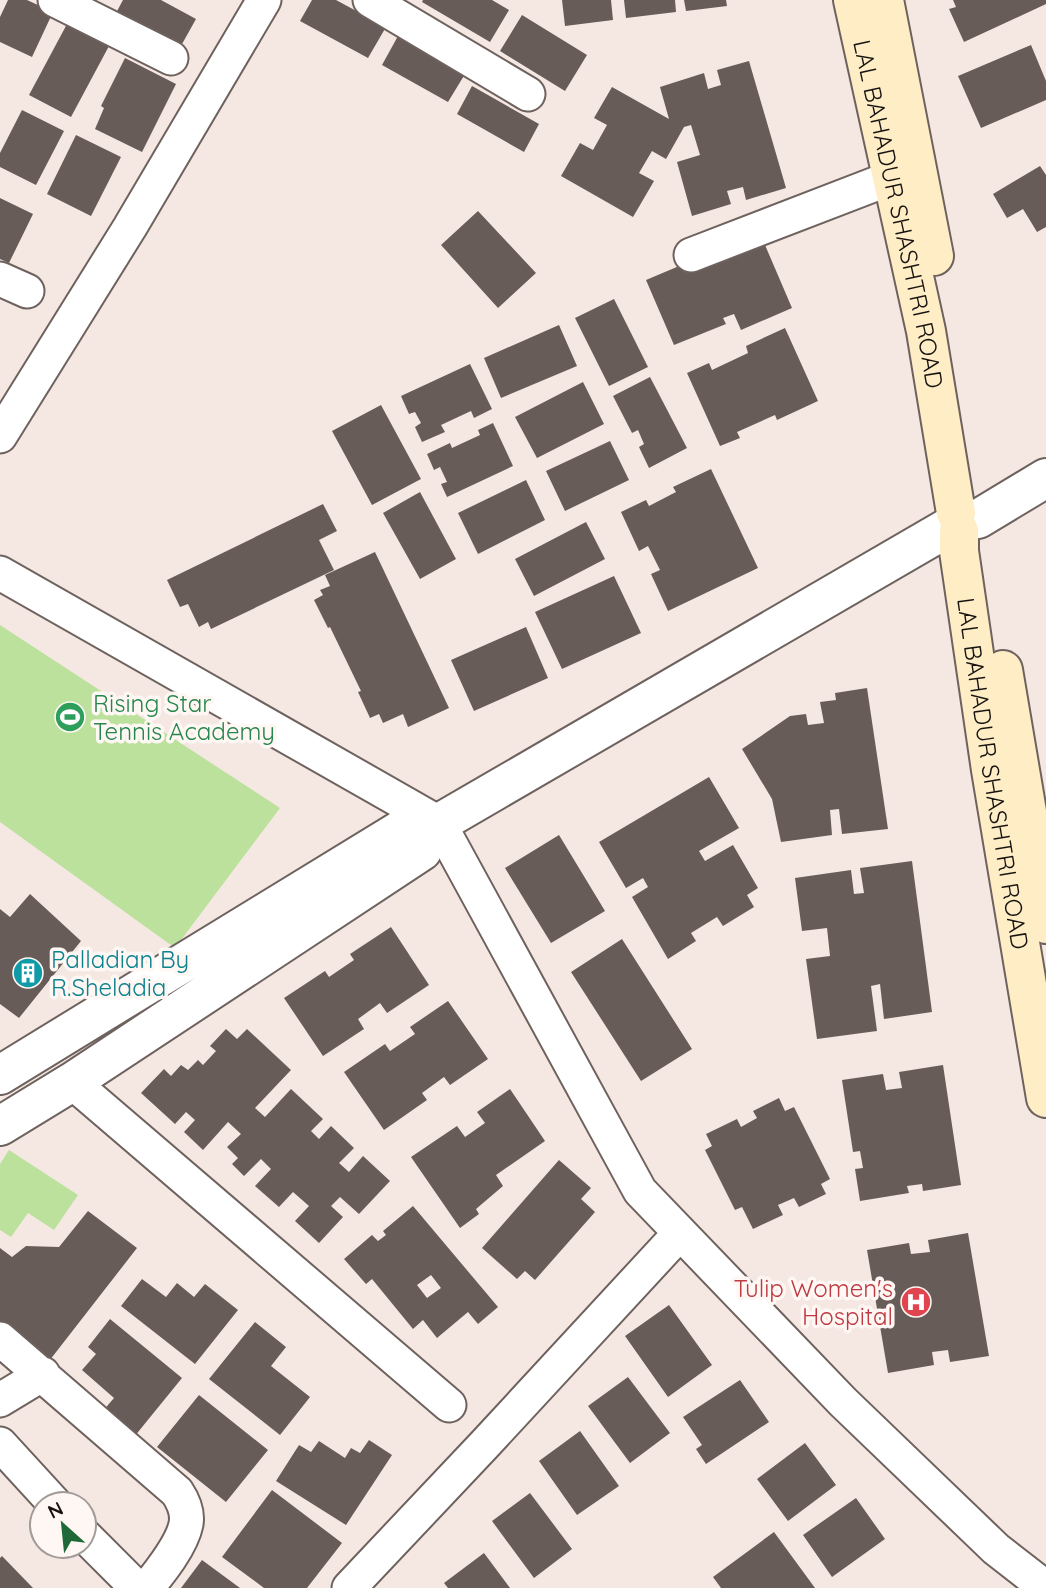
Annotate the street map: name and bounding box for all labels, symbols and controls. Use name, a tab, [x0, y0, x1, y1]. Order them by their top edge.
street label: LAL BAHADUR SHASHTRI ROAD	[847, 37, 950, 391]
street label: LAL BAHADUR SHASHTRI ROAD	[951, 595, 1036, 952]
place label: Rising Star Tennis Academy	[93, 688, 275, 746]
sports icon: Rising Star Tennis Academy	[53, 700, 87, 734]
place label: Palladian By R.Sheladia	[51, 944, 189, 1002]
building icon: Palladian By R.Sheladia	[11, 956, 45, 990]
place label: Tulip Women's Hospital	[733, 1273, 893, 1331]
hospital icon: Tulip Women's Hospital	[899, 1285, 933, 1319]
north arrow	[28, 1490, 98, 1560]
text: N	[44, 1496, 67, 1524]

